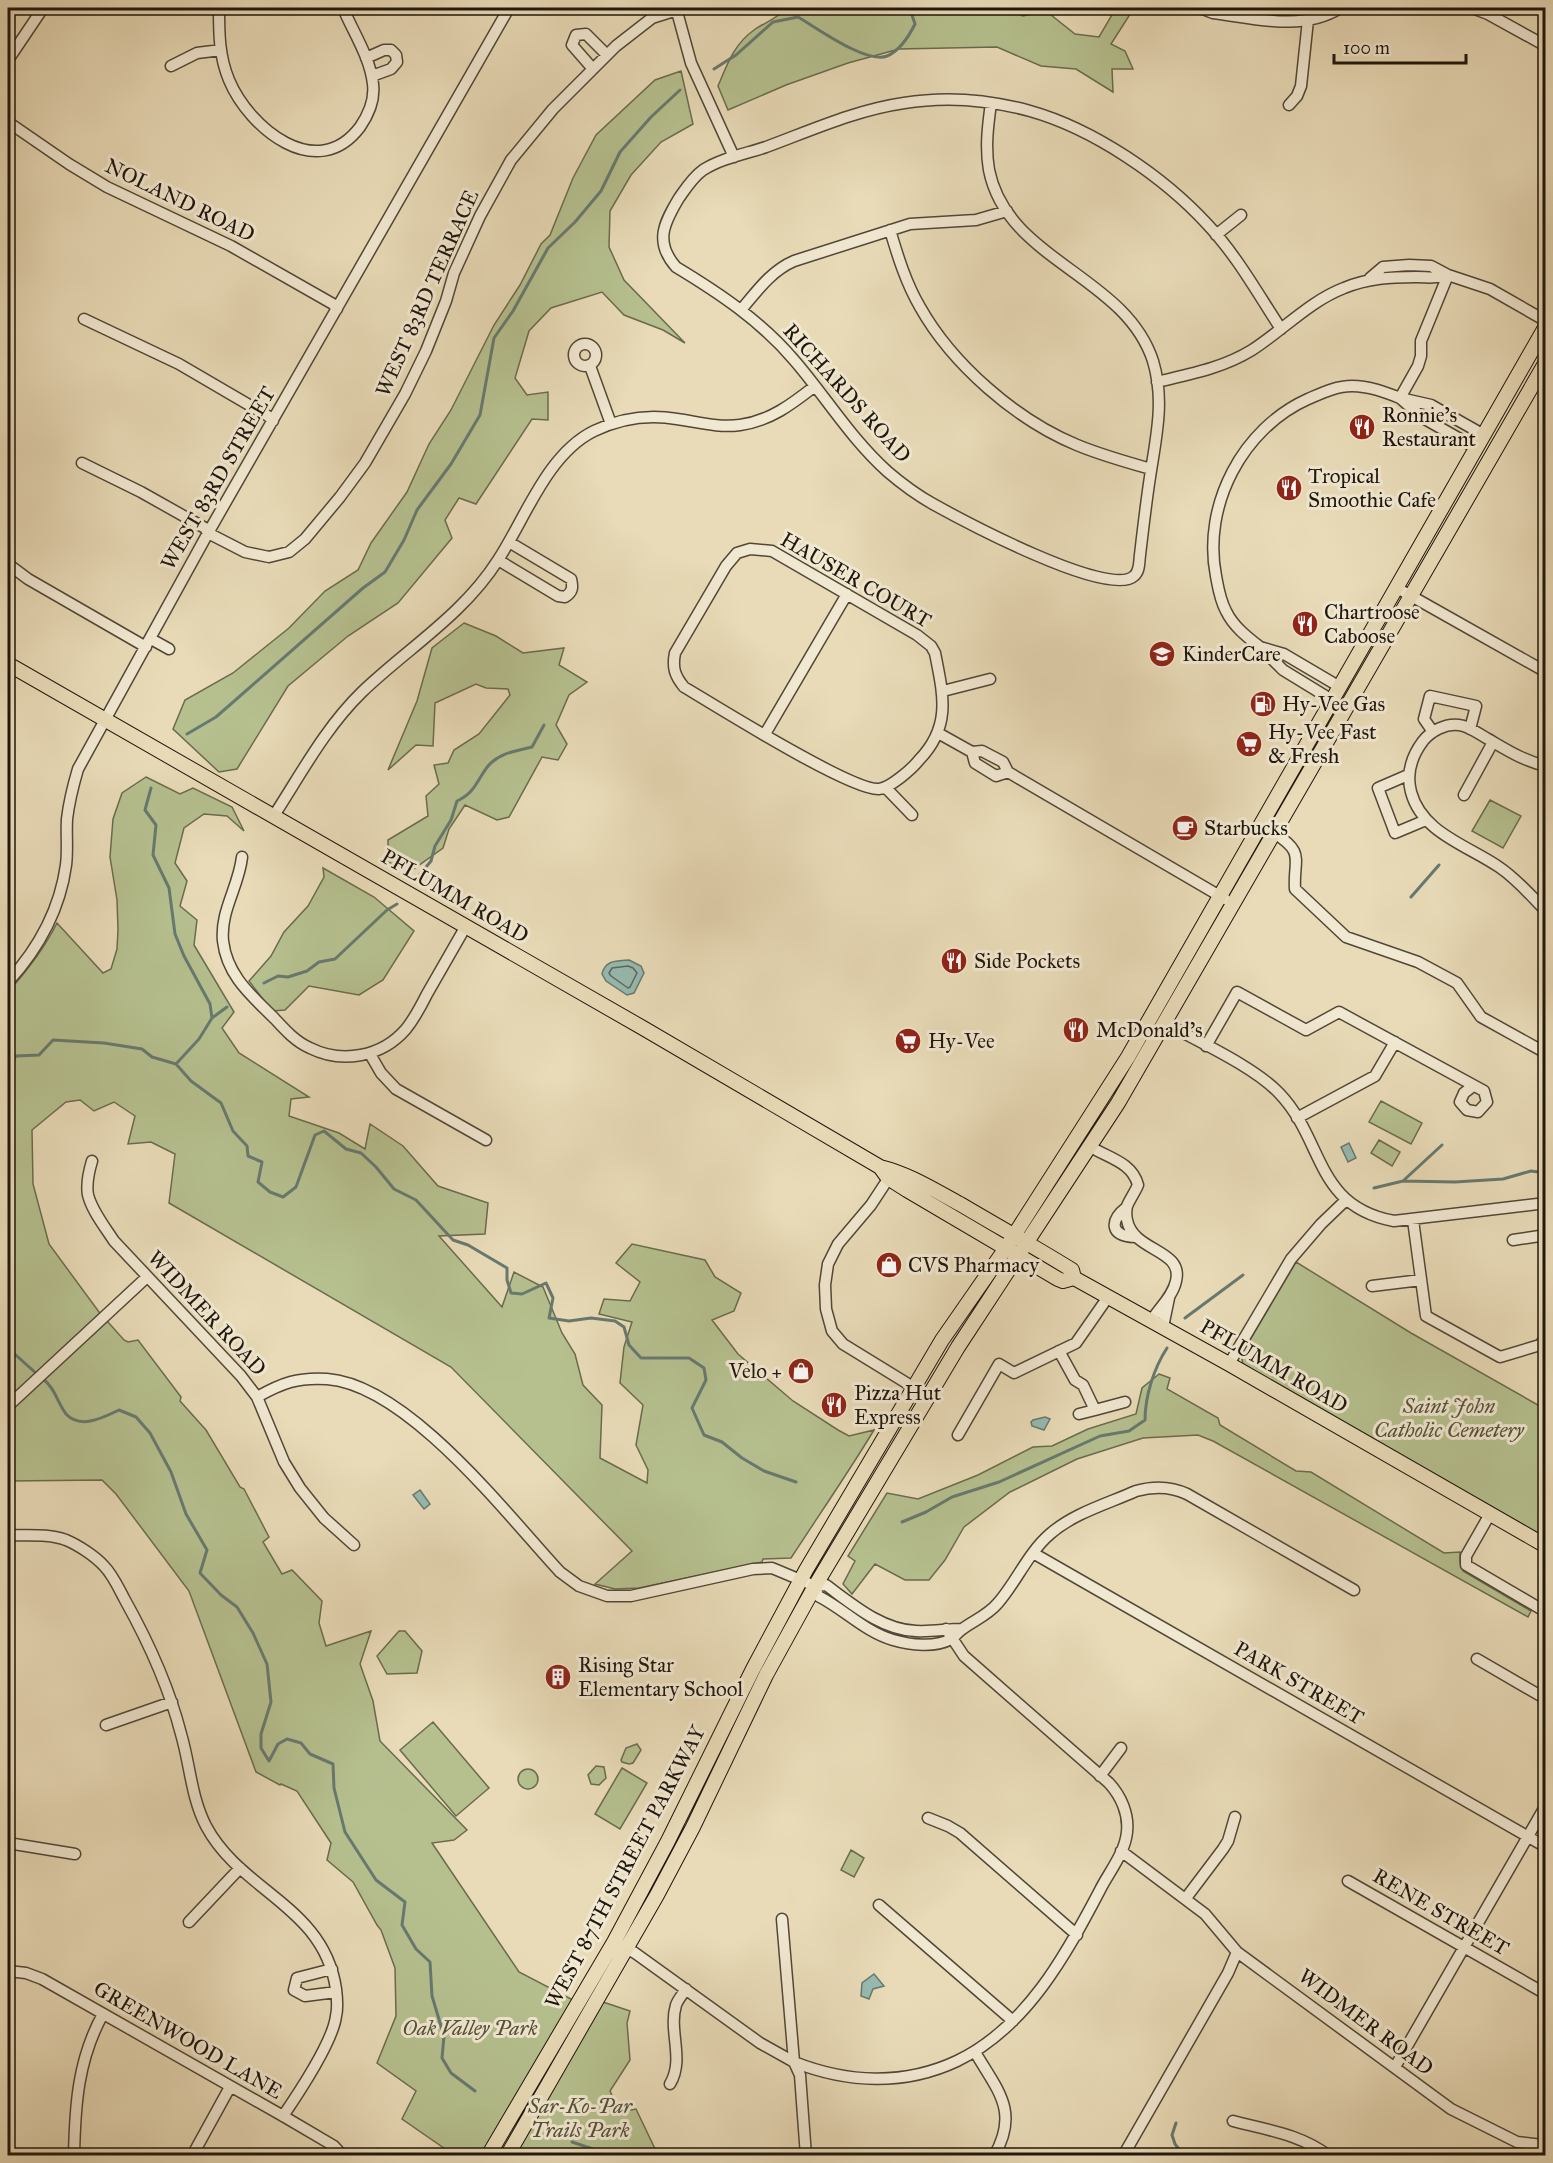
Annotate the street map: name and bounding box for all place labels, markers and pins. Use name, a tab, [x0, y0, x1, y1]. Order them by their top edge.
place label: Ronnie's Restaurant	[1382, 402, 1477, 452]
restaurant icon: Ronnie's Restaurant	[1347, 412, 1377, 442]
place label: Tropical Smoothie Cafe	[1308, 463, 1436, 513]
restaurant icon: Tropical Smoothie Cafe	[1274, 473, 1304, 503]
place label: Chartroose Caboose	[1324, 599, 1420, 649]
restaurant icon: Chartroose Caboose	[1290, 609, 1320, 639]
school or university icon: KinderCare	[1147, 639, 1177, 669]
place label: KinderCare	[1182, 641, 1281, 667]
fuel station icon: Hy-Vee Gas	[1248, 689, 1278, 719]
place label: Hy-Vee Gas	[1282, 691, 1385, 717]
place label: Hy-Vee Fast & Fresh	[1268, 719, 1377, 769]
supermarket icon: Hy-Vee Fast & Fresh	[1234, 729, 1264, 759]
cafe icon: Starbucks	[1170, 813, 1200, 843]
place label: Starbucks	[1204, 815, 1288, 841]
restaurant icon: Side Pockets	[939, 946, 969, 976]
place label: Side Pockets	[974, 948, 1080, 974]
restaurant icon: McDonald's	[1061, 1015, 1091, 1045]
place label: McDonald's	[1096, 1017, 1203, 1043]
supermarket icon: Hy-Vee	[893, 1026, 923, 1056]
place label: Hy-Vee	[928, 1028, 995, 1054]
shop icon: CVS Pharmacy	[874, 1250, 904, 1280]
place label: CVS Pharmacy	[908, 1252, 1040, 1278]
shop icon: Velo +	[786, 1356, 816, 1386]
place label: Velo +	[728, 1358, 782, 1384]
place label: Pizza Hut Express	[854, 1380, 942, 1430]
restaurant icon: Pizza Hut Express	[819, 1390, 849, 1420]
place label: Rising Star Elementary School	[578, 1652, 743, 1702]
building icon: Rising Star Elementary School	[543, 1662, 573, 1692]

